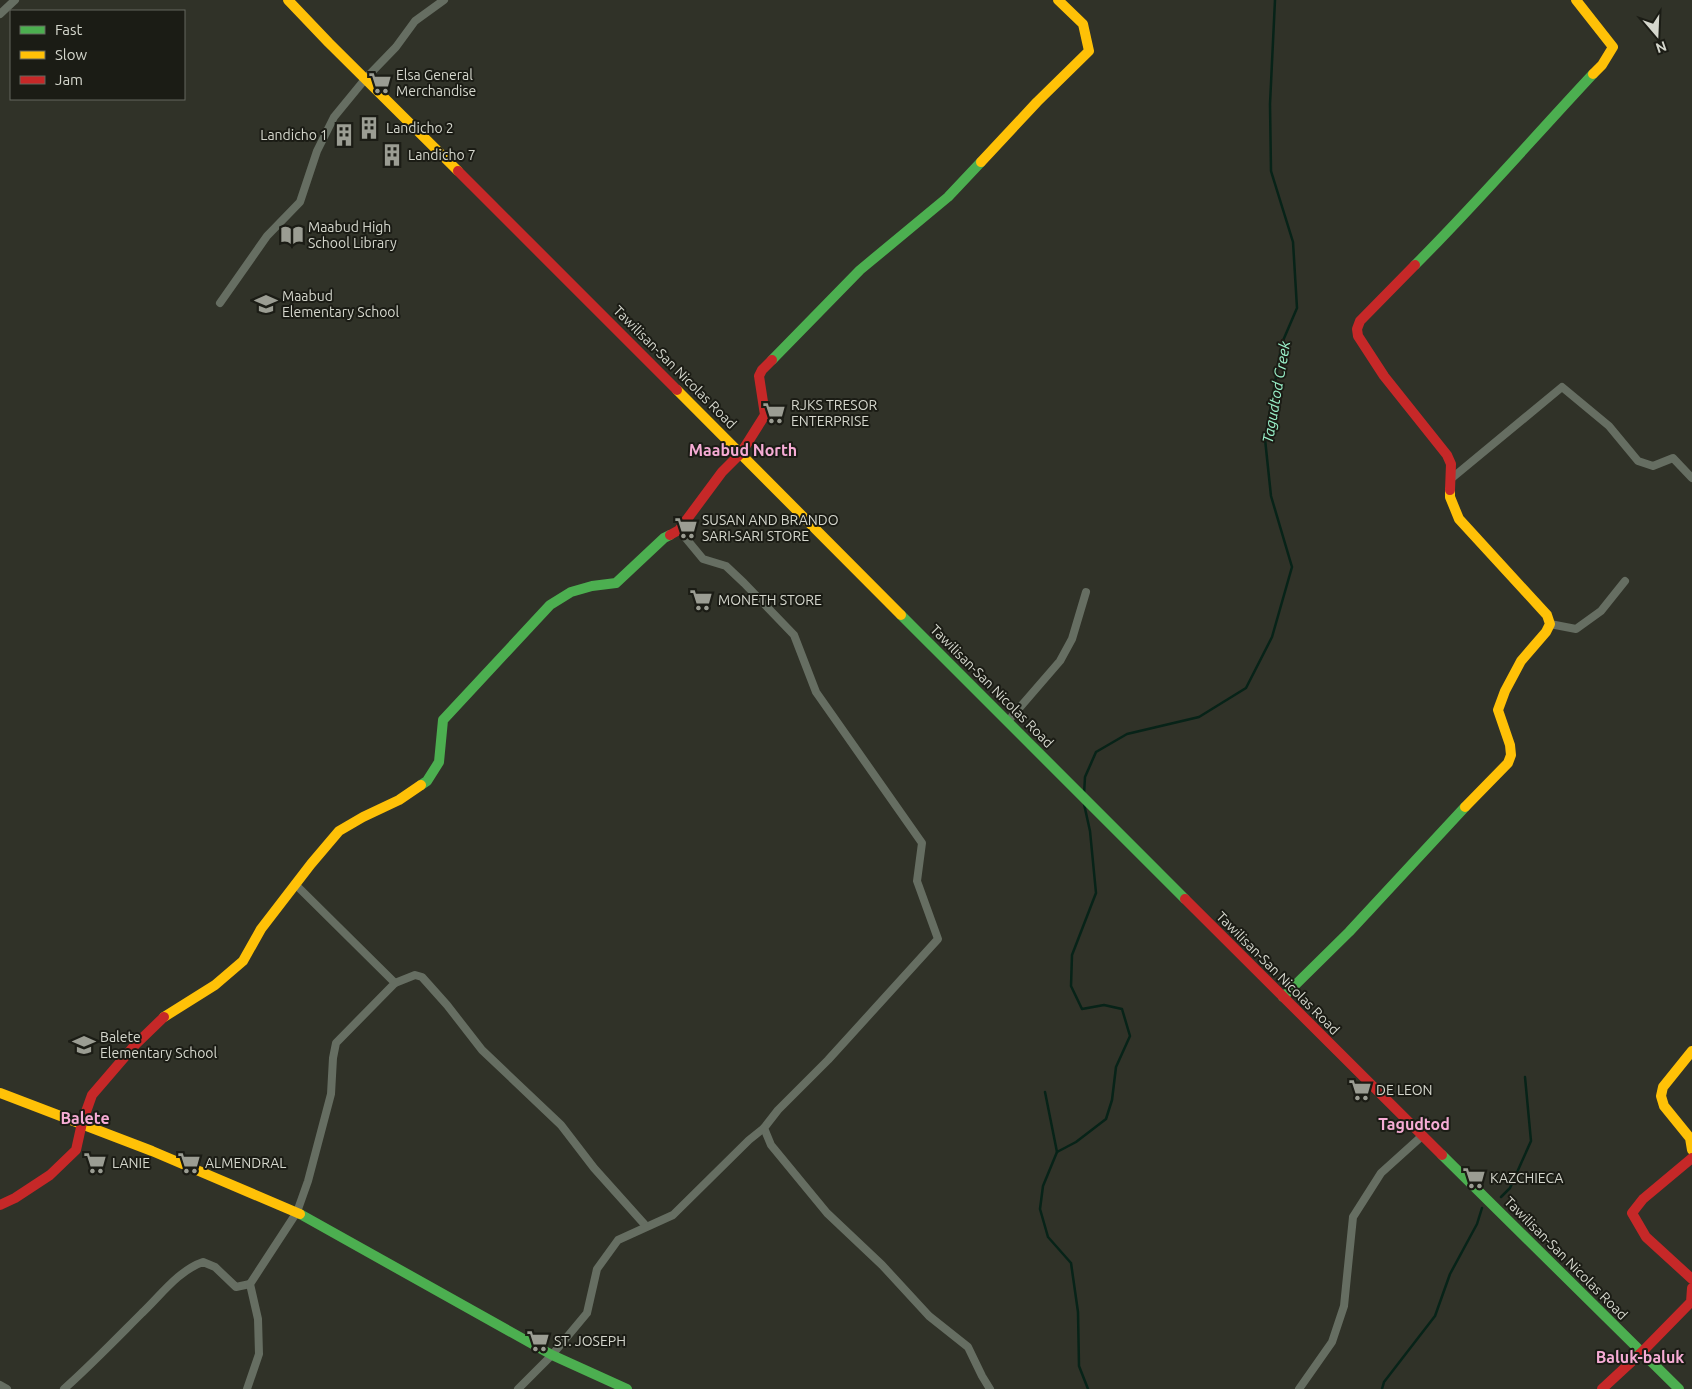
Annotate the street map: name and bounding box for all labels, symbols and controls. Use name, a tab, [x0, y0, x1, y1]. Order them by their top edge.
legend	[10, 10, 185, 100]
north arrow	[1632, 10, 1682, 60]
text: Fast	[55, 21, 83, 38]
text: N	[1654, 38, 1669, 57]
text: Slow	[55, 46, 88, 63]
place label: Elsa General Merchandise	[396, 67, 476, 99]
supermarket icon: Elsa General Merchandise	[367, 70, 393, 96]
text: Jam	[55, 71, 83, 88]
building icon: Landicho 2	[356, 115, 382, 141]
place label: Landicho 2	[386, 120, 454, 136]
building icon: Landicho 1	[331, 122, 357, 148]
place label: Landicho 1	[260, 127, 328, 143]
building icon: Landicho 7	[379, 142, 405, 168]
place label: Landicho 7	[408, 147, 476, 163]
place label: Maabud High School Library	[308, 219, 397, 251]
library icon: Maabud High School Library	[279, 222, 305, 248]
place label: Maabud Elementary School	[282, 288, 400, 320]
school or university icon: Maabud Elementary School	[253, 291, 279, 317]
street label: Tawilisan-San Nicolas Road	[610, 302, 740, 432]
water label: Tagudtod Creek	[1259, 339, 1293, 444]
place label: RJKS TRESOR ENTERPRISE	[791, 397, 878, 429]
supermarket icon: RJKS TRESOR ENTERPRISE	[761, 400, 787, 426]
district label: Maabud North	[689, 441, 797, 459]
place label: SUSAN AND BRANDO SARI-SARI STORE	[702, 512, 839, 544]
supermarket icon: SUSAN AND BRANDO SARI-SARI STORE	[673, 515, 699, 541]
supermarket icon: MONETH STORE	[688, 587, 714, 613]
place label: MONETH STORE	[718, 592, 822, 608]
street label: Tawilisan-San Nicolas Road	[927, 621, 1057, 751]
street label: Tawilisan-San Nicolas Road	[1213, 908, 1343, 1038]
place label: Balete Elementary School	[100, 1029, 218, 1061]
school or university icon: Balete Elementary School	[71, 1032, 97, 1058]
supermarket icon: DE LEON	[1347, 1077, 1373, 1103]
place label: DE LEON	[1376, 1082, 1433, 1098]
district label: Balete	[60, 1109, 110, 1127]
district label: Tagudtod	[1378, 1115, 1450, 1133]
supermarket icon: LANIE	[82, 1150, 108, 1176]
supermarket icon: ALMENDRAL	[176, 1150, 202, 1176]
place label: LANIE	[112, 1155, 150, 1171]
place label: ALMENDRAL	[205, 1155, 286, 1171]
supermarket icon: KAZCHIECA	[1461, 1165, 1487, 1191]
place label: KAZCHIECA	[1490, 1170, 1563, 1186]
street label: Tawilisan-San Nicolas Road	[1501, 1193, 1631, 1323]
supermarket icon: ST. JOSEPH	[525, 1328, 551, 1354]
place label: ST. JOSEPH	[554, 1333, 626, 1349]
district label: Baluk-baluk	[1596, 1348, 1684, 1366]

